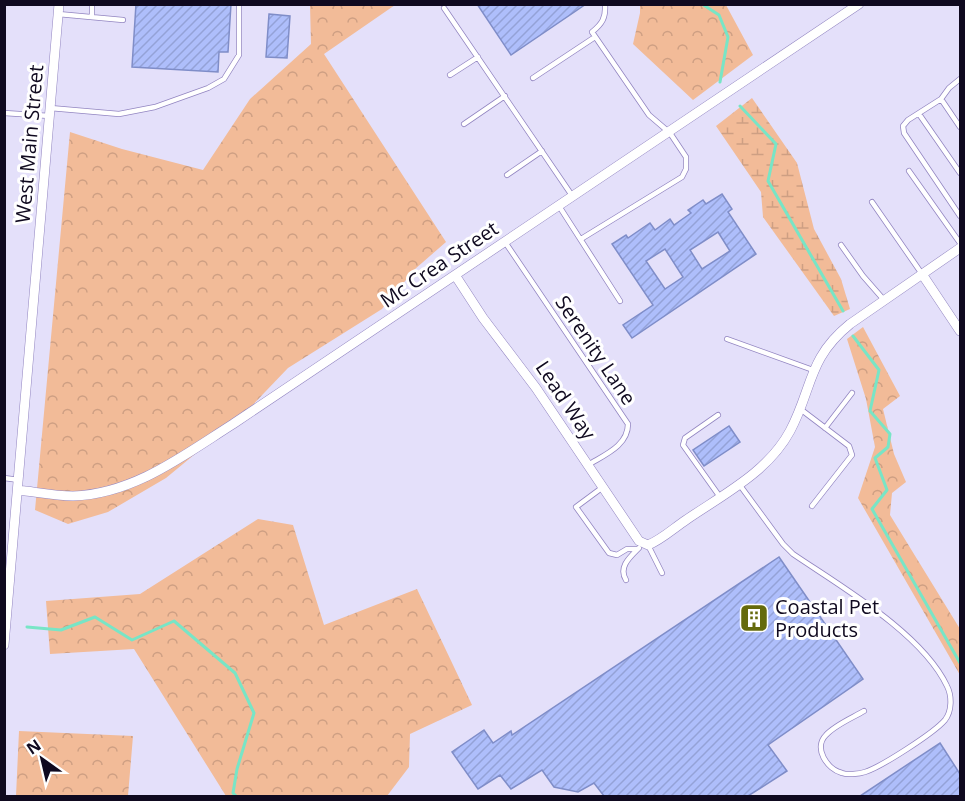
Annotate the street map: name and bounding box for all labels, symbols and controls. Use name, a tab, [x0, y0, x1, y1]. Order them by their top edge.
street label: West Main Street	[9, 64, 49, 224]
street label: Mc Crea Street	[375, 215, 503, 313]
street label: Serenity Lane	[549, 290, 643, 410]
street label: Lead Way	[530, 355, 603, 446]
place label: Coastal Pet Products	[775, 593, 879, 643]
building icon: Coastal Pet Products	[738, 602, 770, 634]
north arrow	[12, 729, 72, 789]
text: N	[22, 734, 45, 759]

